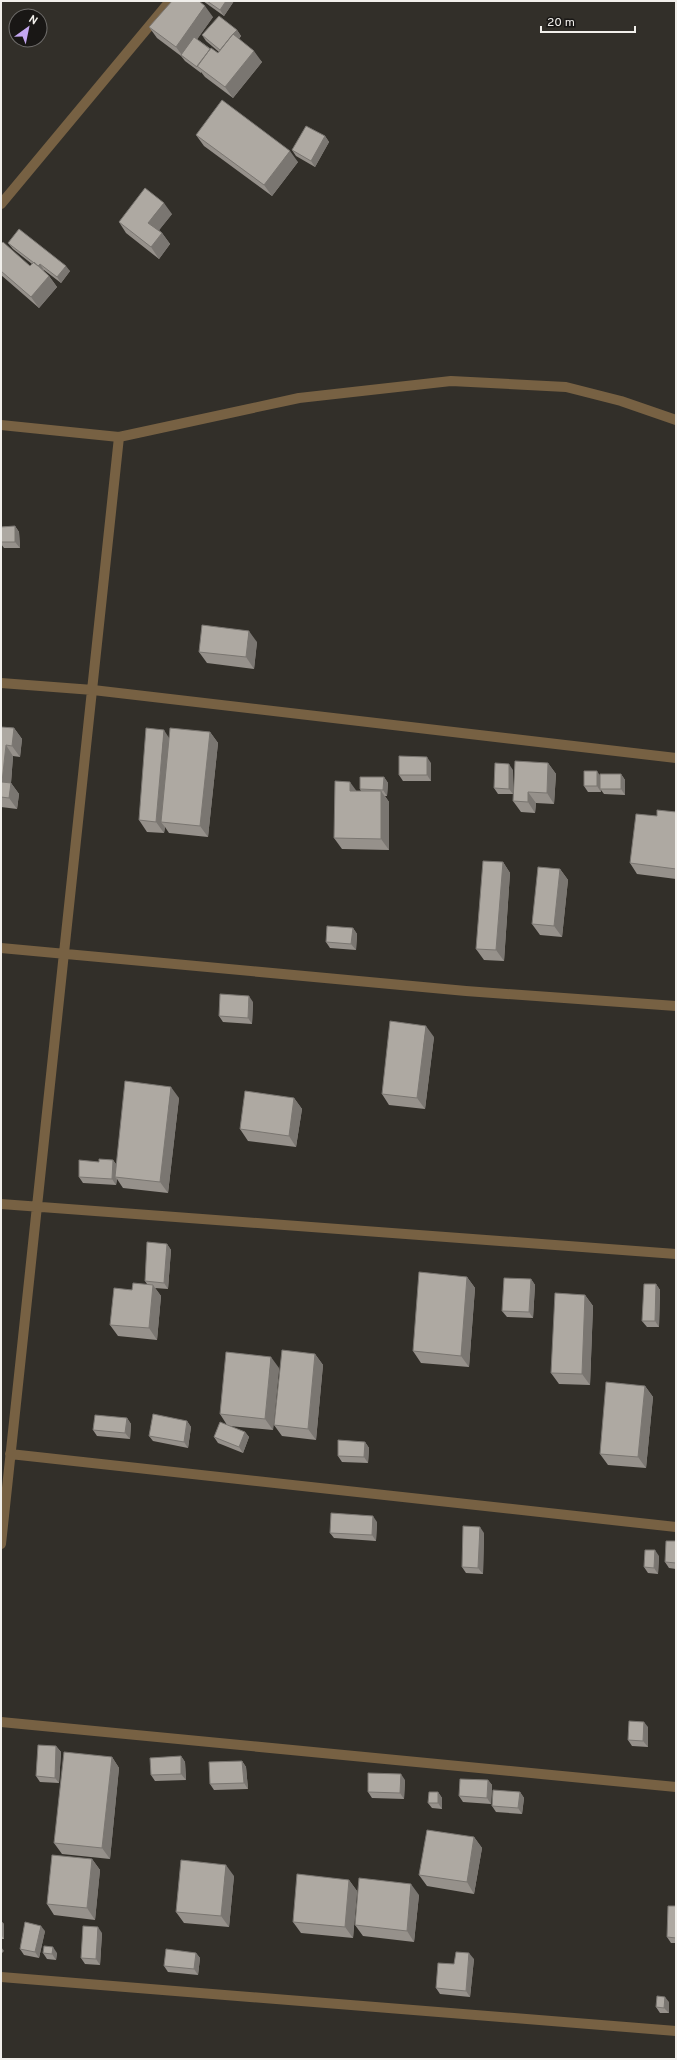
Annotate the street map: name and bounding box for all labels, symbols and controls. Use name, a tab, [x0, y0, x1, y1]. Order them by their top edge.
north arrow	[8, 8, 48, 48]
scale bar	[541, 8, 635, 34]
text: N	[26, 12, 40, 28]
text: 20 m	[547, 15, 575, 31]

